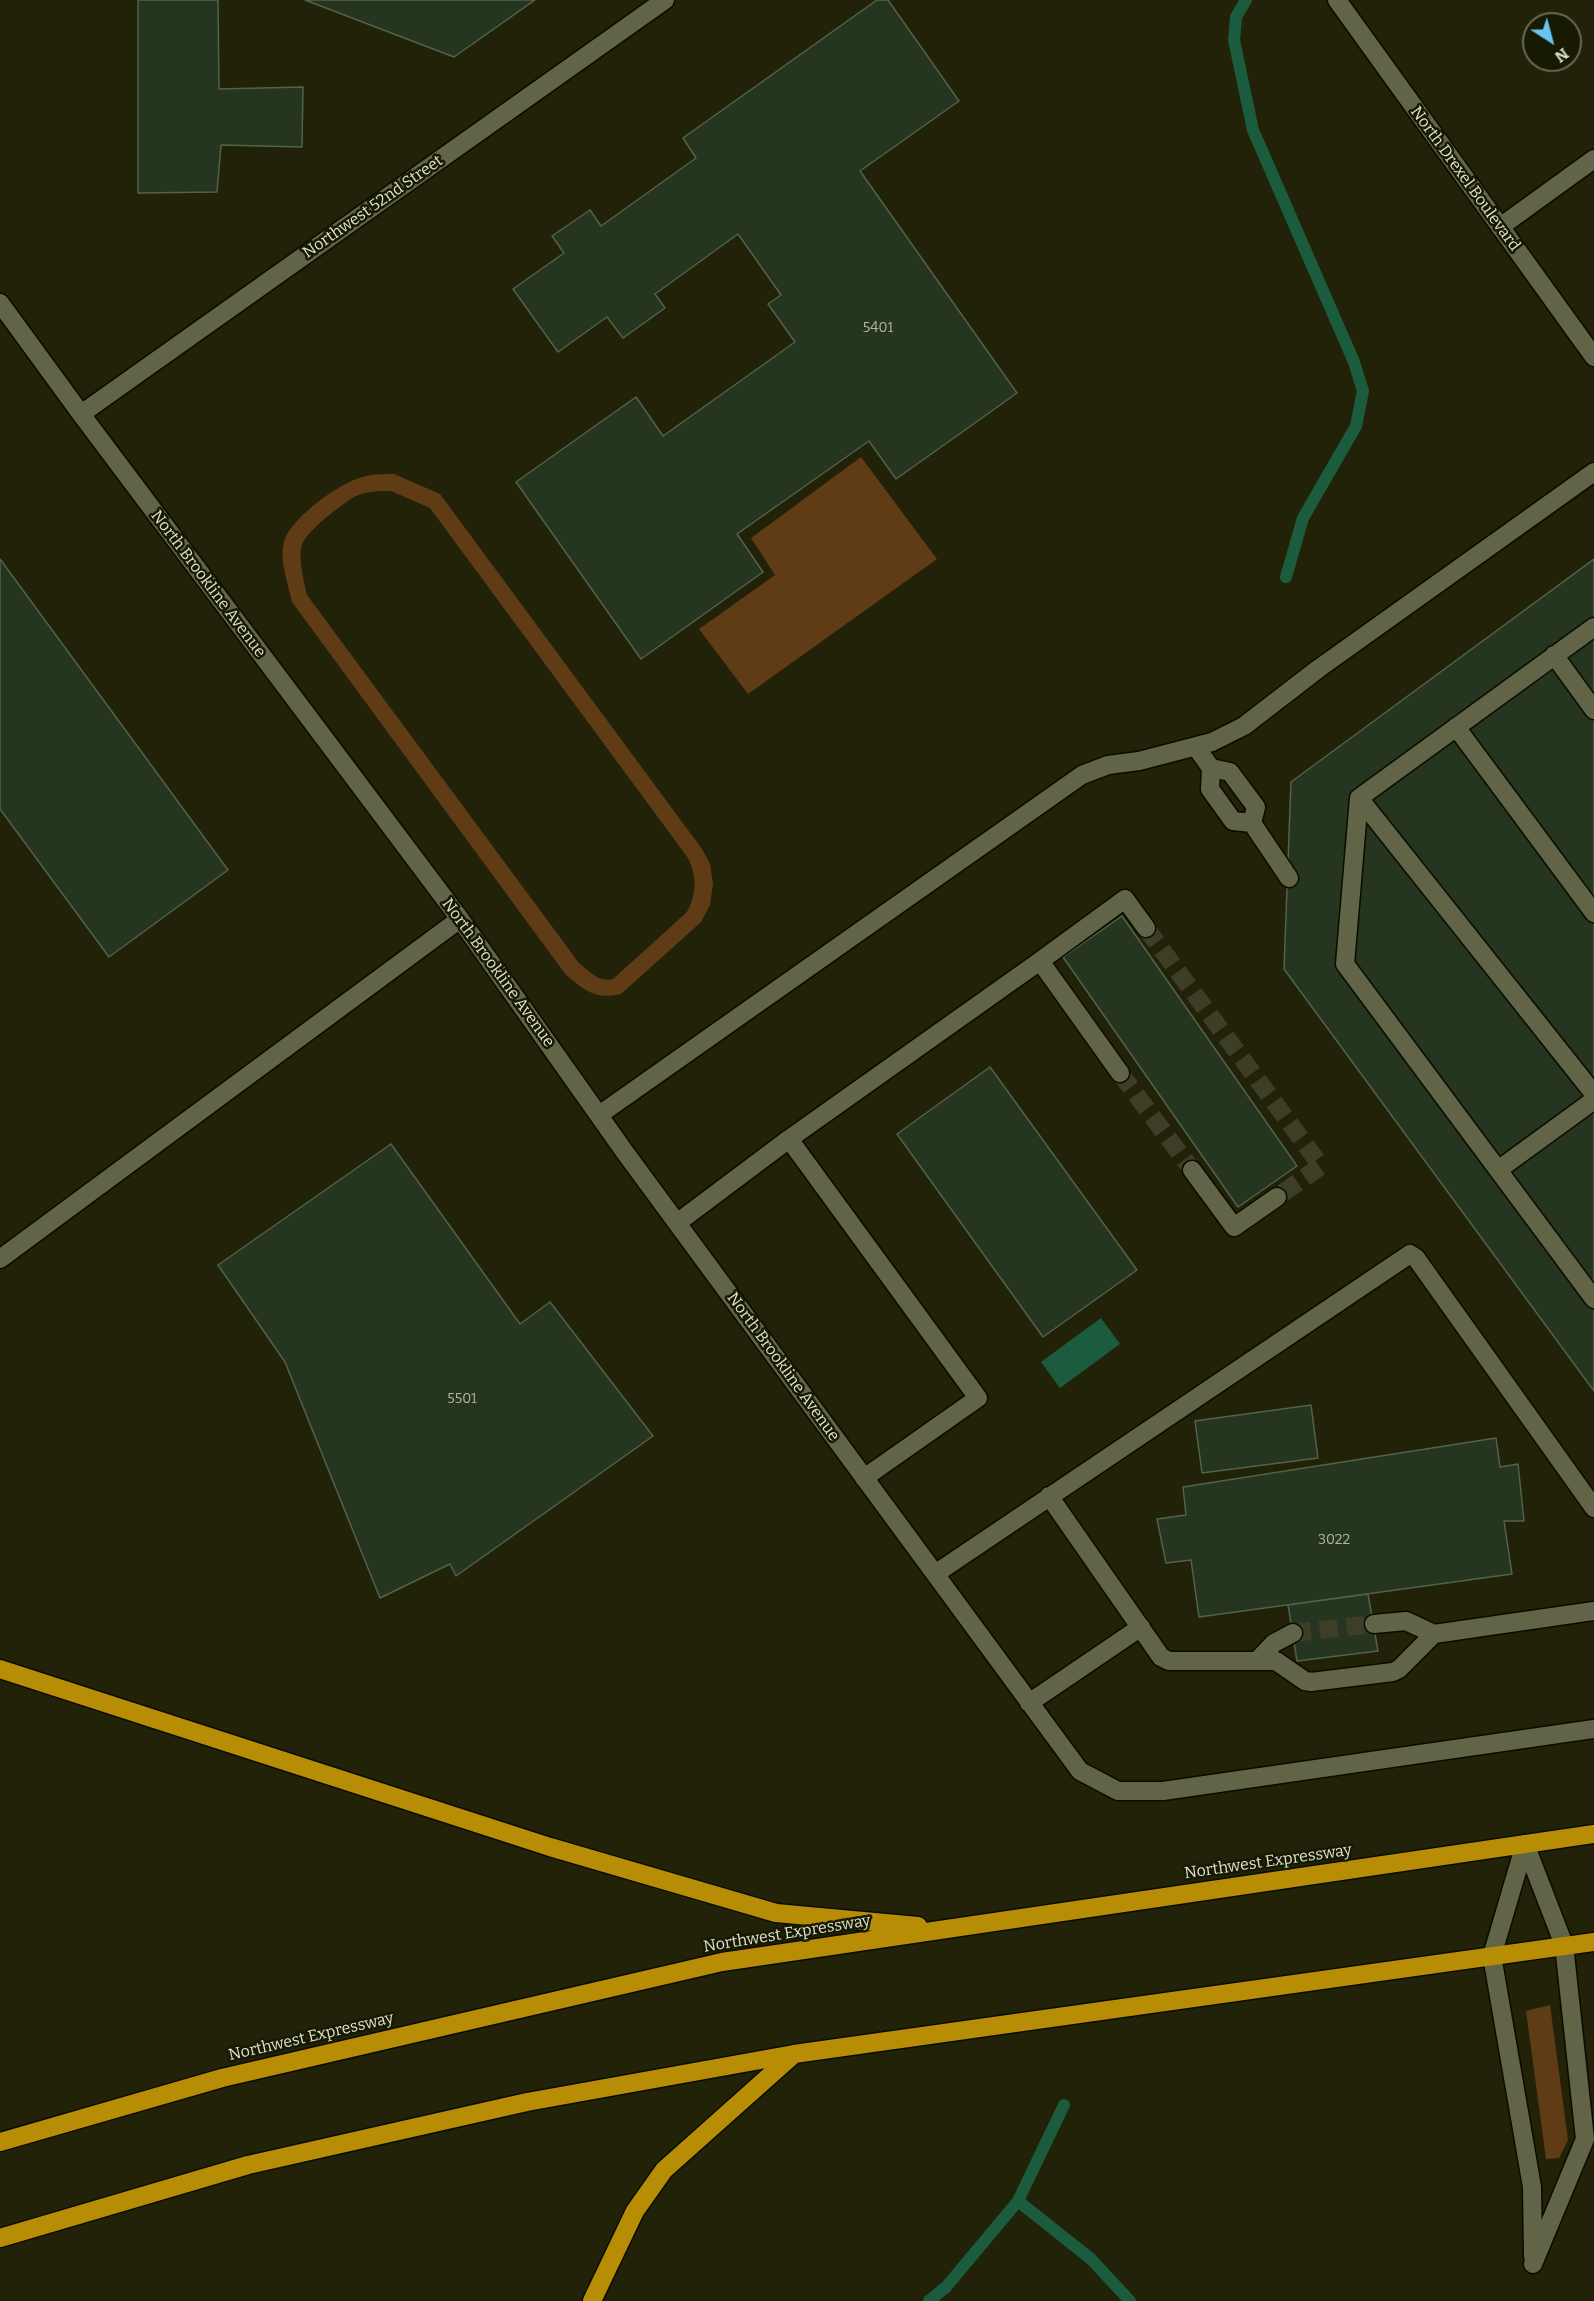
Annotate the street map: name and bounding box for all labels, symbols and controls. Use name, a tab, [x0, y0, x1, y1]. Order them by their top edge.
north arrow	[1522, 12, 1582, 72]
text: N	[1551, 44, 1572, 67]
street label: North Drexel Boulevard	[1406, 103, 1524, 255]
street label: Northwest 52nd Street	[299, 151, 447, 263]
house number: 5401	[863, 320, 893, 336]
street label: North Brookline Avenue	[146, 507, 270, 661]
street label: North Brookline Avenue	[438, 895, 558, 1051]
street label: North Brookline Avenue	[723, 1289, 843, 1445]
house number: 5501	[447, 1391, 477, 1407]
house number: 3022	[1318, 1532, 1350, 1548]
street label: Northwest Expressway	[1183, 1841, 1353, 1883]
street label: Northwest Expressway	[702, 1911, 872, 1957]
street label: Northwest Expressway	[226, 2009, 396, 2065]

